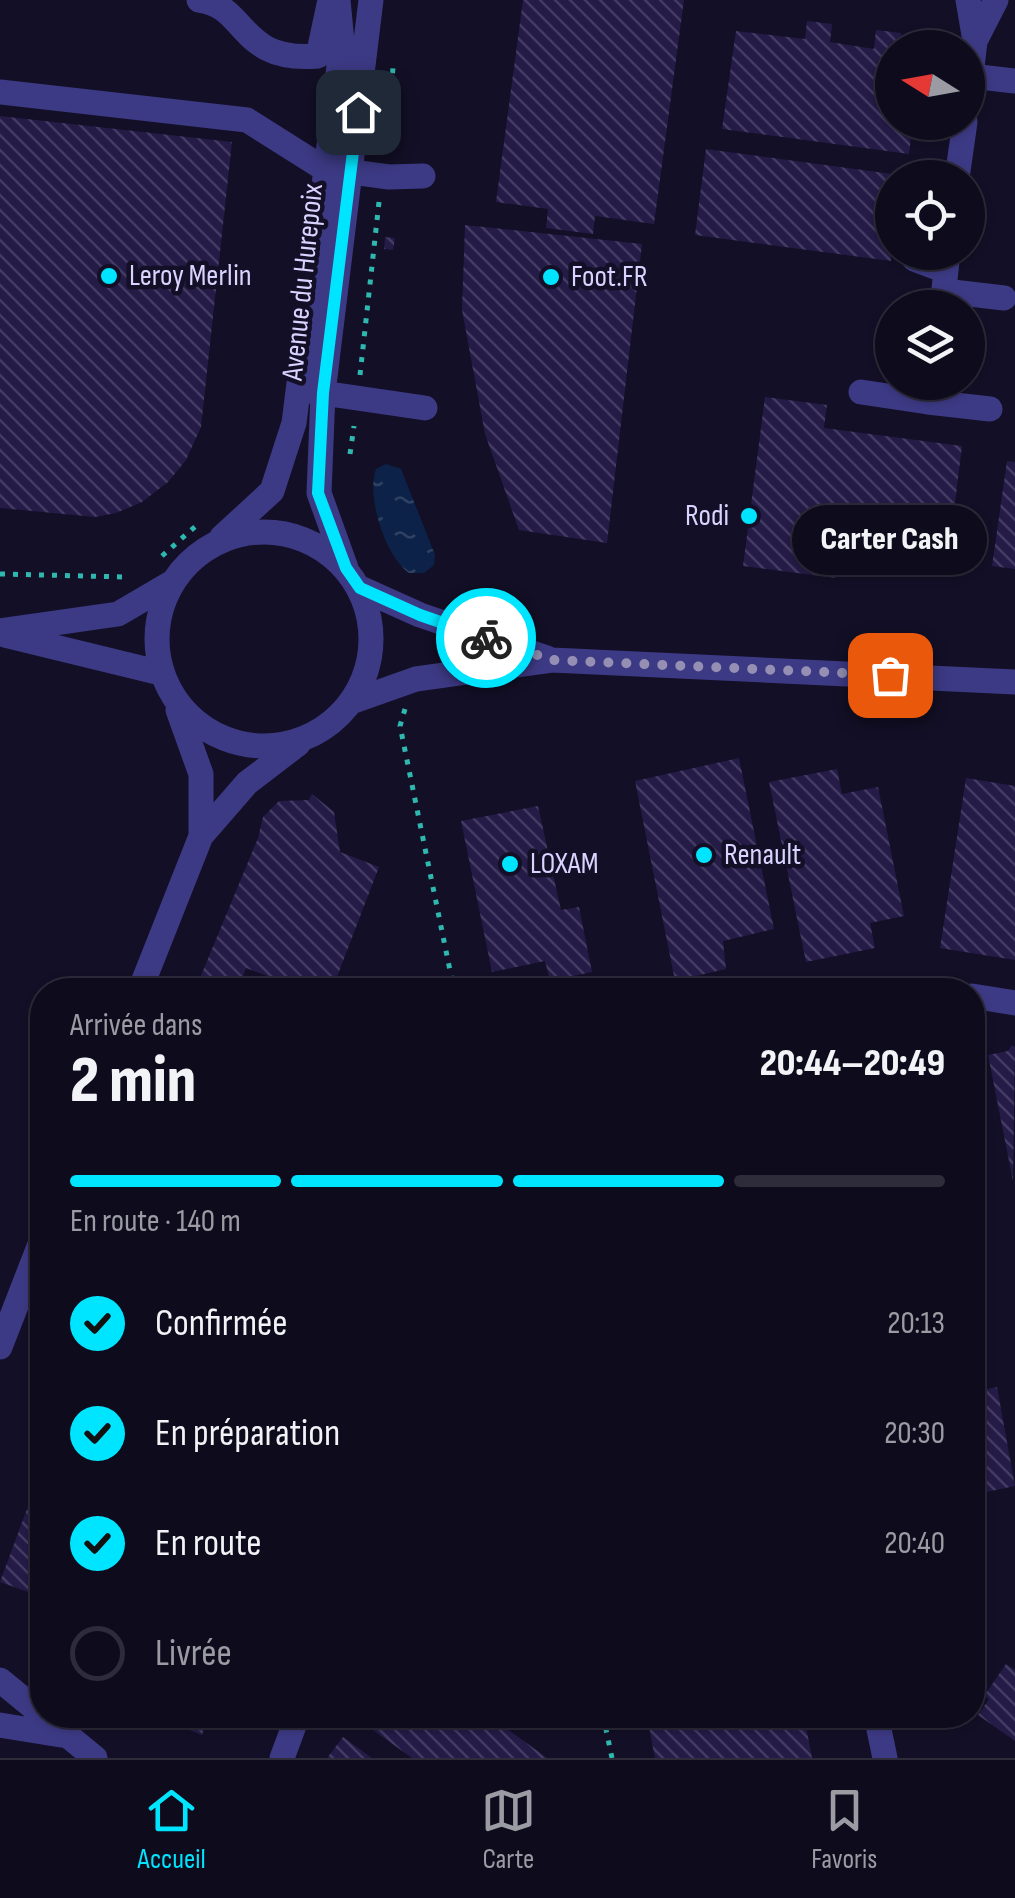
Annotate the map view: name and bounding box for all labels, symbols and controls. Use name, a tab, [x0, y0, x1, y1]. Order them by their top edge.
north arrow	[875, 30, 985, 140]
map controls	[875, 30, 985, 400]
pin	[316, 70, 401, 155]
icon: home	[331, 85, 386, 140]
button: locate	[875, 160, 985, 270]
street label: Avenue du Hurepoix	[275, 182, 331, 383]
place label: Leroy Merlin	[129, 258, 252, 294]
place label: Foot.FR	[571, 259, 648, 295]
marker: Leroy Merlin	[98, 265, 120, 287]
marker: Foot.FR	[540, 266, 562, 288]
button: layers	[875, 290, 985, 400]
place label: Rodi	[685, 498, 729, 534]
marker: Rodi	[738, 505, 760, 527]
callout: Carter Cash	[792, 505, 988, 575]
text: Carter Cash	[821, 520, 959, 559]
courier	[436, 588, 536, 688]
icon: bike	[459, 611, 514, 666]
pin	[848, 633, 933, 718]
icon: bag	[863, 648, 918, 703]
place label: Renault	[724, 837, 801, 873]
marker: Renault	[693, 844, 715, 866]
place label: LOXAM	[530, 846, 599, 882]
marker: LOXAM	[499, 853, 521, 875]
text: Arrivée dans	[70, 1006, 202, 1045]
text: 20:44–20:49	[760, 1041, 945, 1086]
text: 2 min	[70, 1043, 196, 1121]
text: En route · 140 m	[70, 1202, 241, 1241]
icon: check	[70, 1296, 125, 1351]
text: Confirmée	[155, 1301, 288, 1346]
text: 20:13	[887, 1304, 945, 1343]
icon: check	[70, 1406, 125, 1461]
text: En préparation	[155, 1411, 340, 1456]
text: 20:30	[884, 1414, 945, 1453]
icon: check	[70, 1516, 125, 1571]
text: En route	[155, 1521, 261, 1566]
text: 20:40	[884, 1524, 945, 1563]
text: Livrée	[155, 1631, 232, 1676]
tab: Accueil	[138, 1783, 206, 1876]
tab: Carte	[481, 1783, 536, 1876]
tab: Favoris	[811, 1783, 877, 1876]

